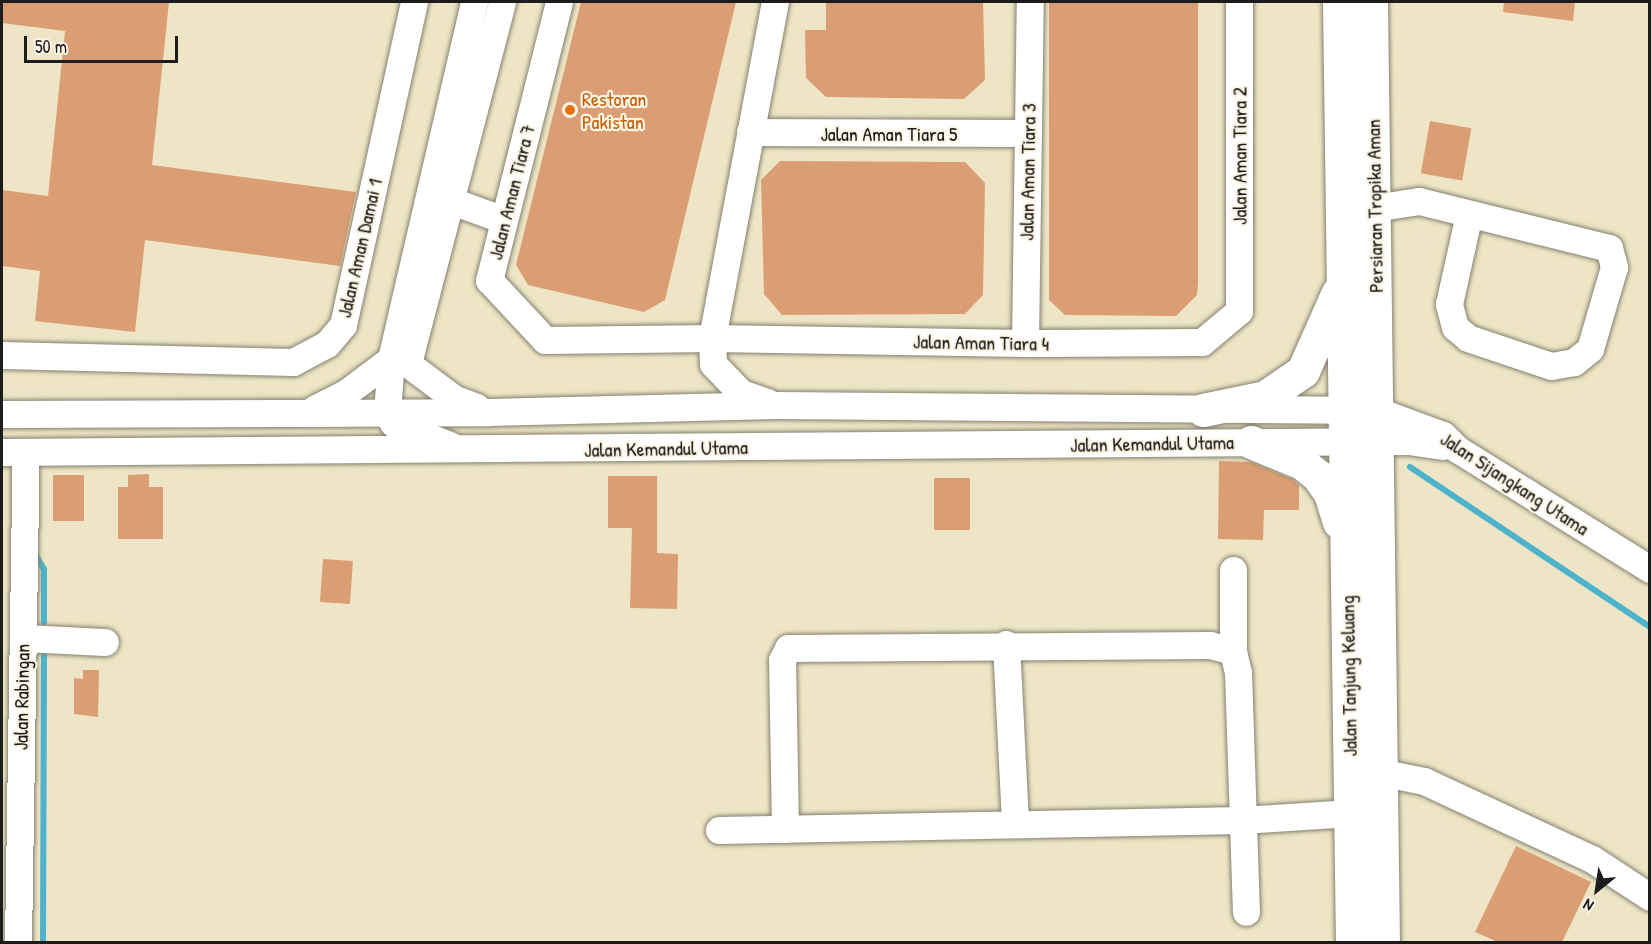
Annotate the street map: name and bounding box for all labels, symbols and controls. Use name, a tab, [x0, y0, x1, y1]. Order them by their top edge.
scale bar	[27, 24, 182, 62]
text: 50 m	[35, 34, 67, 59]
place label: Restoran Pakistan	[582, 86, 646, 133]
street label: Jalan Aman Tiara 2	[1227, 87, 1251, 225]
marker: Restoran Pakistan	[563, 103, 577, 117]
street label: Jalan Aman Tiara 3	[1014, 103, 1040, 241]
street label: Persiaran Tropika Aman	[1360, 119, 1388, 293]
street label: Jalan Aman Tiara 5	[820, 121, 958, 145]
street label: Jalan Aman Tiara 7	[483, 122, 539, 262]
street label: Jalan Aman Damai 1	[331, 176, 387, 320]
street label: Jalan Aman Tiara 4	[913, 329, 1049, 355]
street label: Jalan Sijangkang Utama	[1436, 426, 1594, 540]
street label: Jalan Kemandul Utama	[1070, 430, 1234, 456]
street label: Jalan Kemandul Utama	[584, 435, 748, 461]
street label: Jalan Tanjung Keluang	[1335, 595, 1361, 757]
street label: Jalan Rabingan	[8, 644, 34, 750]
north arrow	[1567, 860, 1627, 920]
text: N	[1579, 894, 1597, 917]

